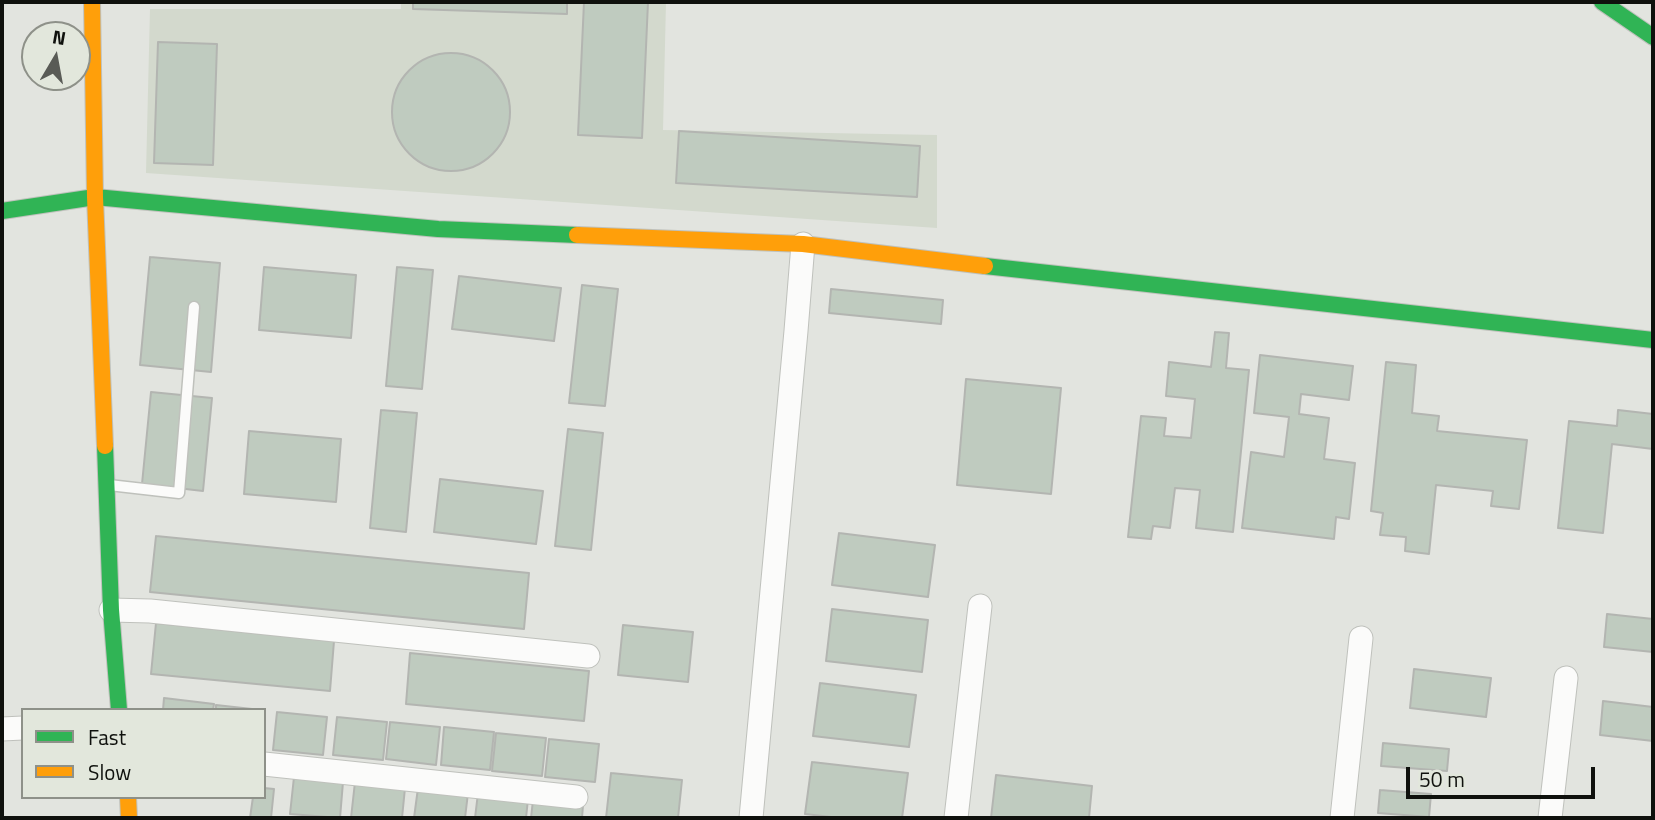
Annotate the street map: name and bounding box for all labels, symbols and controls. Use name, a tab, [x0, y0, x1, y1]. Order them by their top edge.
north arrow	[21, 21, 91, 91]
text: N	[50, 21, 68, 52]
legend	[21, 708, 266, 799]
text: Fast	[88, 721, 126, 753]
scale bar	[1410, 754, 1599, 798]
text: Slow	[88, 756, 131, 788]
text: 50 m	[1419, 763, 1465, 795]

